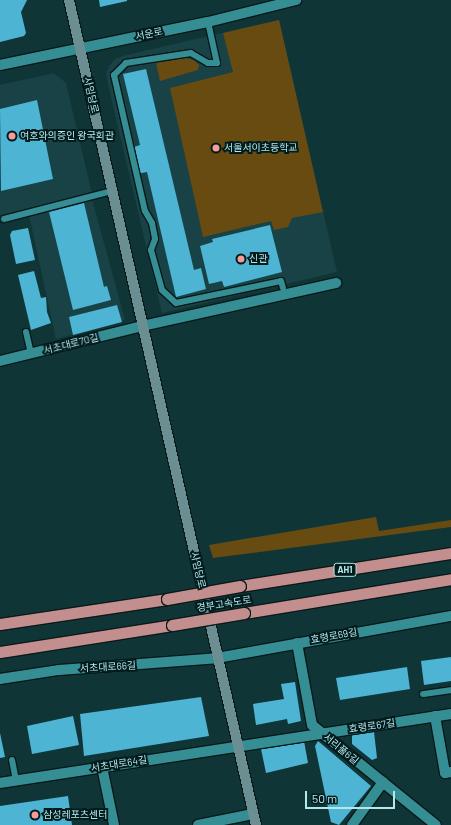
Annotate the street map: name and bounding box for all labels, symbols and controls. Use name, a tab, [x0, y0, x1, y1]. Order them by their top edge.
street label: 서운로	[134, 25, 164, 43]
street label: 사임당로	[81, 76, 101, 114]
place label: 여호와의증인 왕국회관	[20, 130, 114, 142]
marker: 여호와의증인 왕국회관	[7, 131, 17, 141]
place label: 서울서이초등학교	[224, 142, 298, 154]
marker: 서울서이초등학교	[211, 143, 221, 153]
place label: 신관	[249, 253, 267, 265]
marker: 신관	[236, 254, 246, 264]
street label: 서초대로70길	[42, 331, 100, 357]
street label: 사임당로	[188, 551, 208, 589]
road number: AH1	[333, 563, 357, 577]
street label: 경부고속도로	[196, 594, 252, 614]
street label: 효령로69길	[310, 626, 358, 646]
street label: 서초대로66길	[80, 660, 136, 674]
street label: 효령로67길	[348, 717, 396, 735]
street label: 서리풀6길	[321, 731, 361, 767]
street label: 서초대로64길	[90, 754, 148, 774]
scale bar	[307, 783, 397, 809]
text: 50 m	[312, 791, 337, 805]
place label: 삼성레포츠센터	[43, 809, 107, 821]
marker: 삼성레포츠센터	[30, 810, 40, 820]

